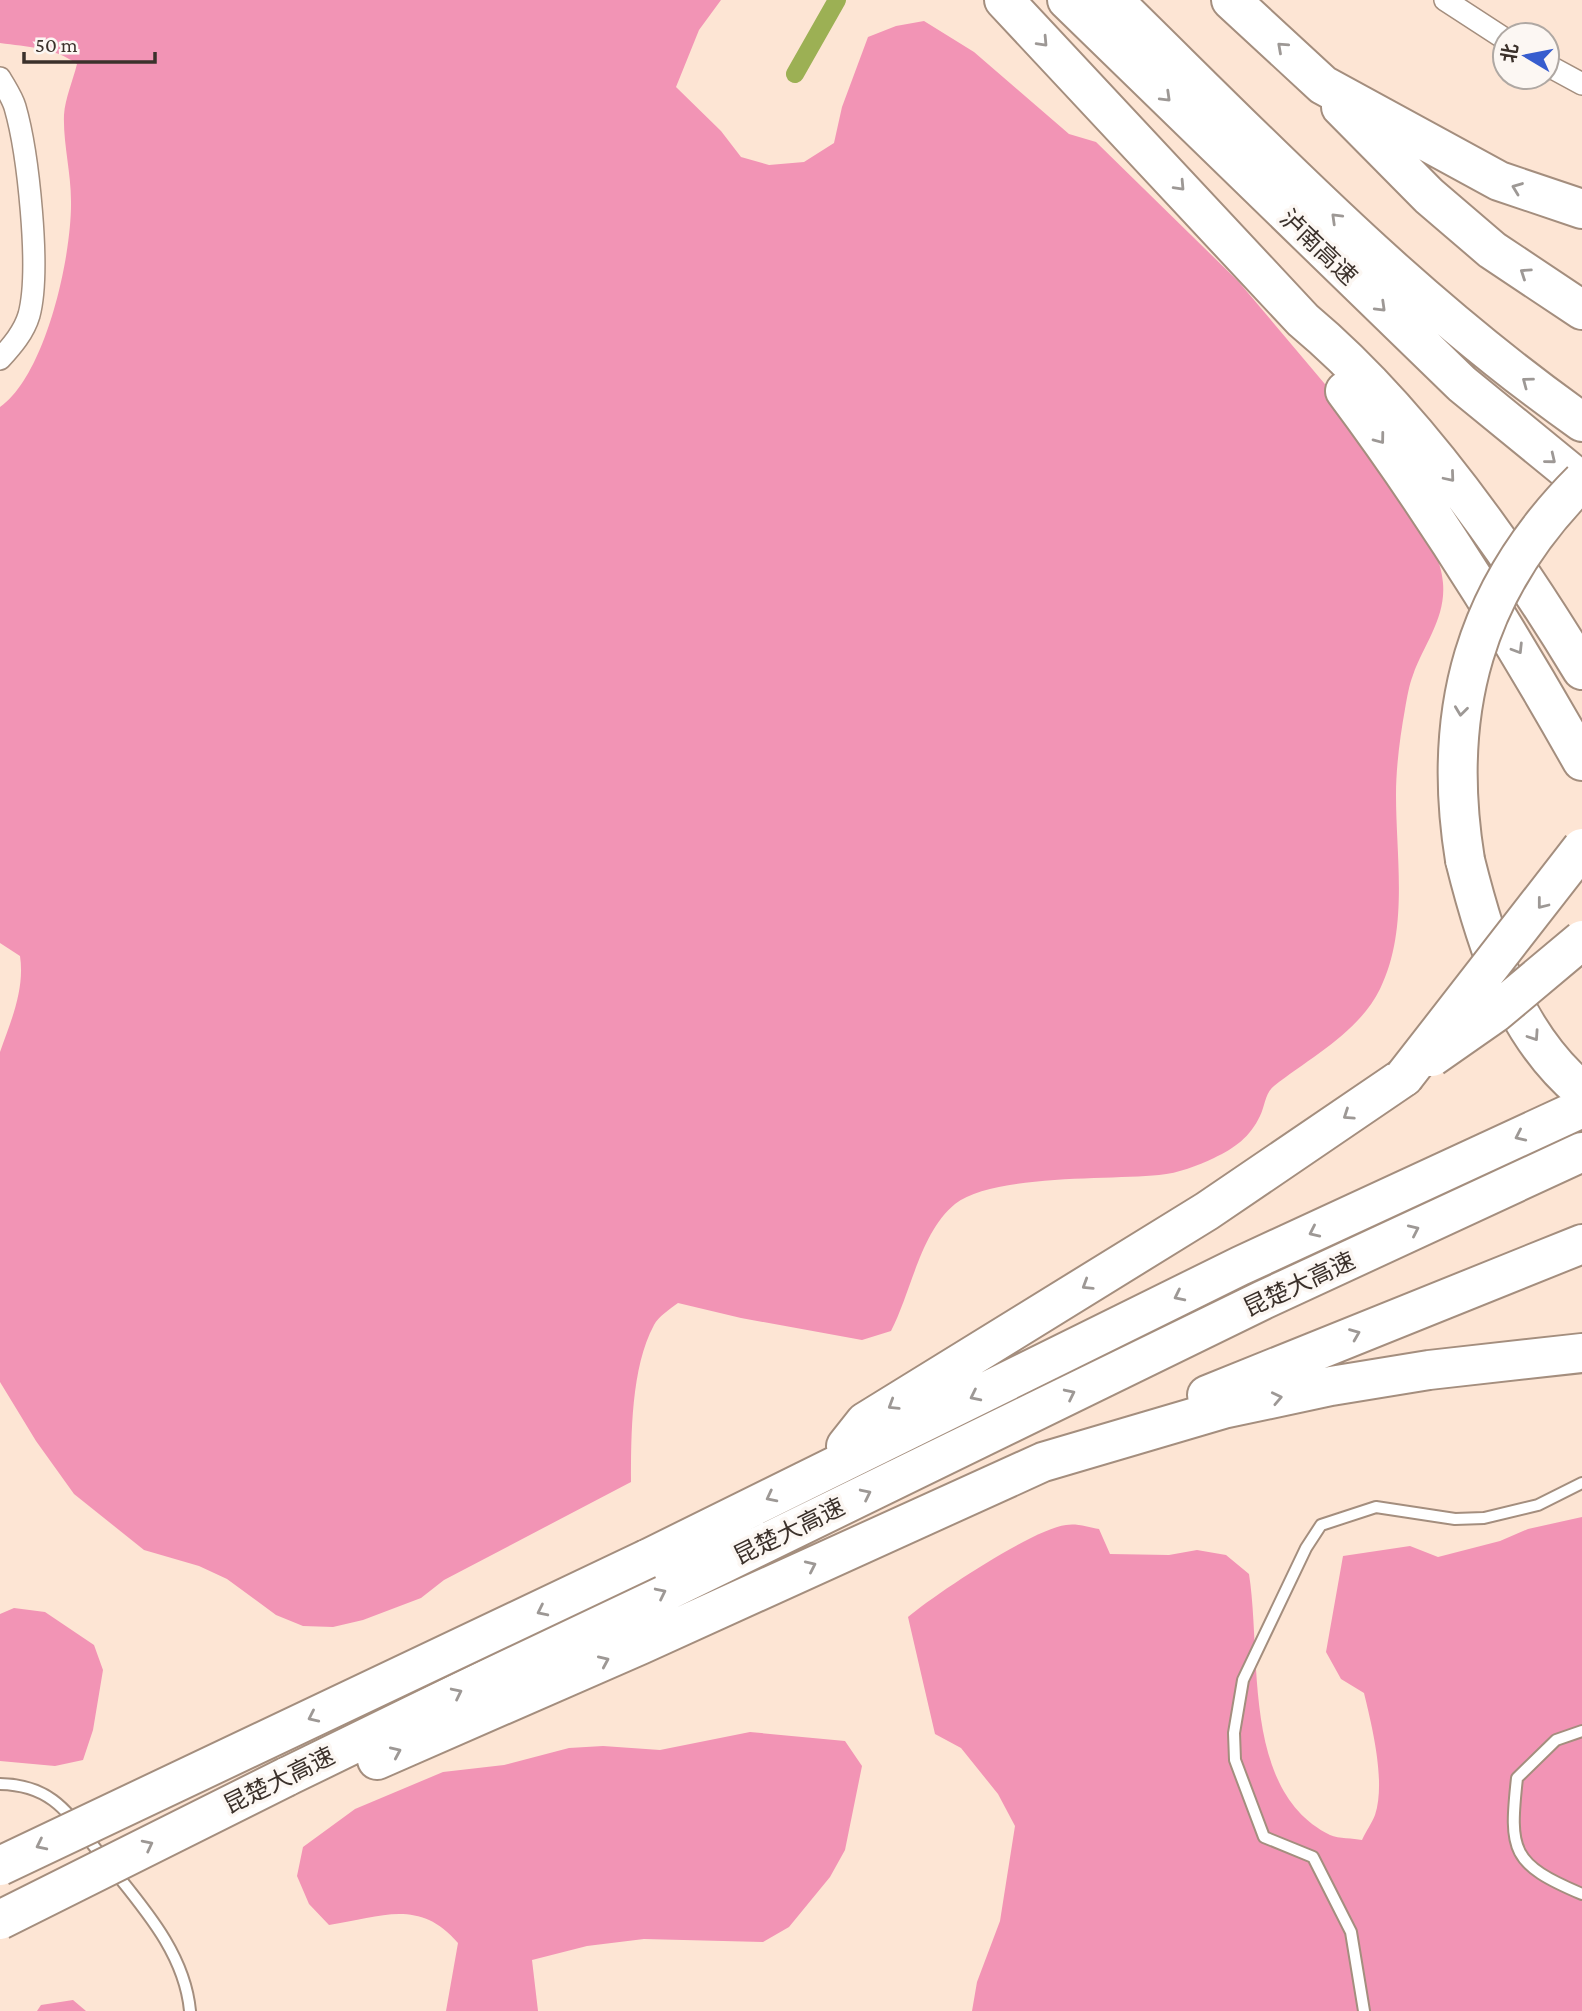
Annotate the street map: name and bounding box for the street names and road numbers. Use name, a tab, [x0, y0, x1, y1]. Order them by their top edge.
street label: 泸南高速	[1275, 204, 1363, 290]
street label: 昆楚大高速	[1239, 1246, 1359, 1322]
street label: 昆楚大高速	[729, 1493, 849, 1569]
street label: 昆楚大高速	[219, 1742, 339, 1818]

